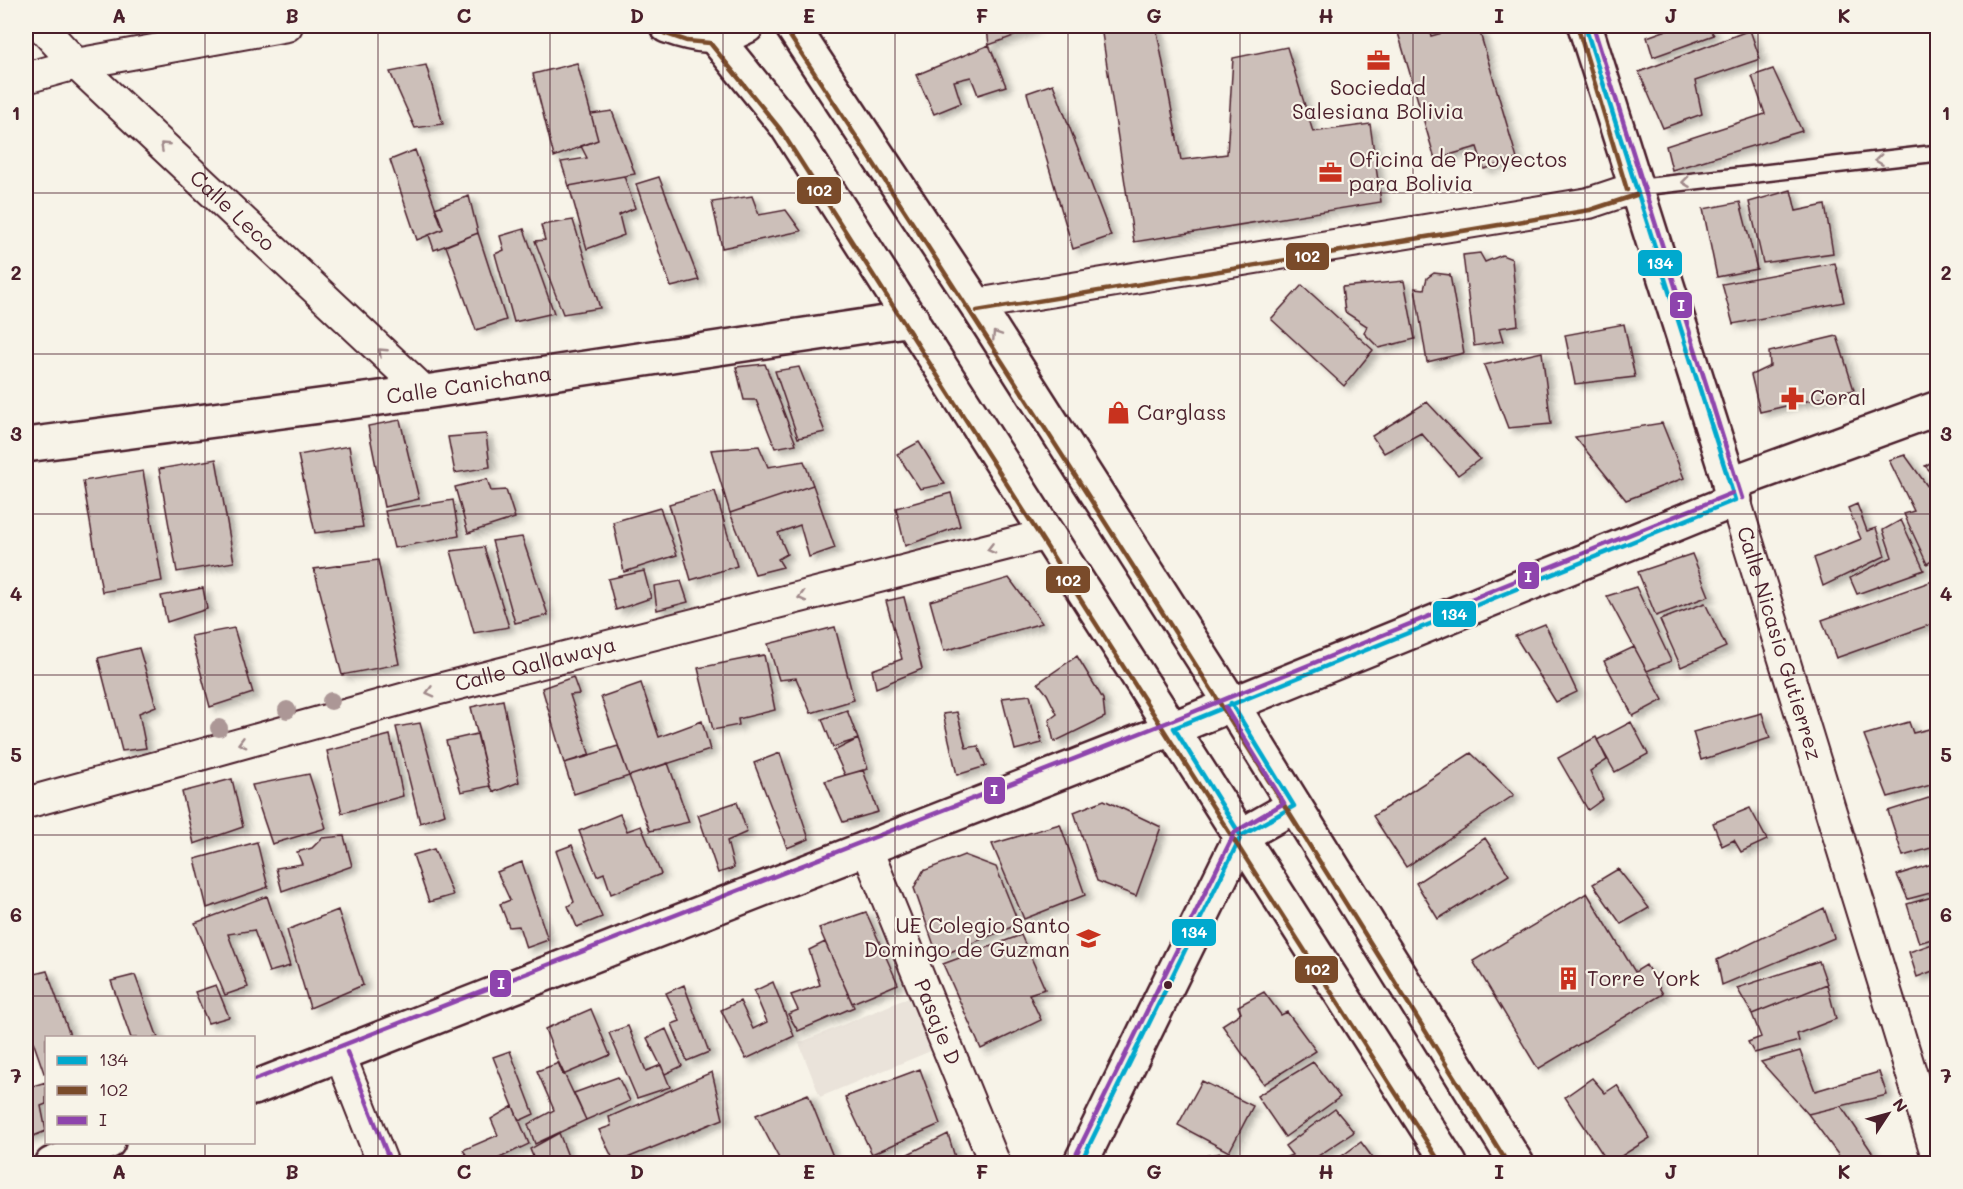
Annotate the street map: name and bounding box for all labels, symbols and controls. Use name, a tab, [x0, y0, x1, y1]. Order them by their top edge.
text: A	[112, 2, 126, 28]
text: B	[285, 2, 299, 28]
text: C	[457, 2, 472, 28]
text: D	[630, 2, 644, 28]
text: E	[803, 2, 815, 28]
text: F	[976, 2, 989, 28]
text: G	[1146, 2, 1162, 28]
text: H	[1318, 2, 1334, 28]
text: I	[1494, 2, 1504, 28]
text: J	[1664, 2, 1678, 28]
text: K	[1837, 2, 1851, 28]
office icon: Sociedad Salesiana Bolivia	[1365, 47, 1391, 73]
place label: Sociedad Salesiana Bolivia	[1292, 73, 1464, 124]
text: 1	[12, 99, 20, 125]
text: 1	[1942, 99, 1950, 125]
one-way arrow	[160, 143, 171, 154]
place label: Oficina de Proyectos para Bolivia	[1349, 145, 1568, 196]
one-way arrow	[1875, 153, 1884, 165]
office icon: Oficina de Proyectos para Bolivia	[1318, 159, 1344, 185]
street label: Calle Leco	[185, 163, 282, 256]
one-way arrow	[1681, 175, 1690, 188]
line badge: 102	[796, 176, 842, 205]
text: 102	[806, 179, 832, 200]
line badge: 102	[1285, 242, 1330, 271]
text: 102	[1294, 245, 1320, 266]
line badge: 134	[1637, 249, 1683, 277]
text: 134	[1647, 252, 1673, 273]
text: 2	[10, 259, 22, 285]
text: 2	[1940, 259, 1952, 285]
line badge: I	[1669, 291, 1693, 319]
text: I	[1677, 294, 1685, 315]
one-way arrow	[992, 331, 1003, 342]
one-way arrow	[379, 348, 389, 359]
street label: Calle Canichana	[385, 358, 553, 409]
place label: Coral	[1810, 383, 1866, 410]
pharmacy icon: Coral	[1779, 385, 1805, 411]
place label: Carglass	[1137, 398, 1227, 425]
shop icon: Carglass	[1106, 400, 1132, 426]
text: 3	[10, 420, 22, 446]
text: 3	[1940, 420, 1952, 446]
street label: Calle Nicasio Gutierrez	[1732, 523, 1829, 763]
one-way arrow	[986, 541, 996, 554]
line badge: I	[1517, 561, 1540, 590]
line badge: 102	[1045, 565, 1091, 594]
text: I	[1524, 565, 1532, 586]
text: 102	[1055, 569, 1081, 590]
text: 4	[10, 580, 23, 606]
text: 4	[1940, 580, 1953, 606]
one-way arrow	[797, 590, 808, 602]
line badge: 134	[1432, 600, 1477, 628]
text: 134	[1441, 603, 1467, 624]
street label: Calle Qallawaya	[452, 630, 618, 696]
one-way arrow	[425, 684, 435, 697]
one-way arrow	[237, 736, 247, 749]
text: 5	[10, 741, 22, 767]
text: 5	[1940, 741, 1952, 767]
line badge: I	[983, 776, 1006, 805]
text: I	[990, 779, 998, 800]
text: 6	[10, 901, 22, 927]
text: 6	[1940, 901, 1952, 927]
place label: UE Colegio Santo Domingo de Guzman	[864, 911, 1070, 962]
line badge: 134	[1171, 918, 1217, 947]
text: 134	[1181, 921, 1207, 942]
school or university icon: UE Colegio Santo Domingo de Guzman	[1075, 925, 1101, 951]
line badge: 102	[1294, 955, 1339, 984]
text: 102	[1304, 958, 1330, 979]
place label: Torre York	[1587, 964, 1700, 991]
building icon: Torre York	[1556, 966, 1582, 992]
line badge: I	[489, 969, 512, 998]
text: I	[497, 972, 505, 993]
street label: Pasaje D	[909, 975, 968, 1068]
unlabelled marker	[1162, 979, 1174, 991]
legend	[45, 1036, 255, 1144]
text: 134	[99, 1047, 129, 1071]
text: 7	[10, 1062, 22, 1088]
text: 7	[1940, 1062, 1952, 1088]
text: 102	[99, 1077, 128, 1101]
north arrow	[1858, 1084, 1918, 1144]
text: N	[1888, 1094, 1913, 1116]
text: I	[99, 1107, 107, 1131]
text: A	[112, 1158, 126, 1184]
text: B	[285, 1158, 299, 1184]
text: C	[457, 1158, 472, 1184]
text: D	[630, 1158, 644, 1184]
text: E	[803, 1158, 815, 1184]
text: F	[976, 1158, 989, 1184]
text: G	[1146, 1158, 1162, 1184]
text: H	[1318, 1158, 1334, 1184]
text: I	[1494, 1158, 1504, 1184]
text: J	[1664, 1158, 1678, 1184]
text: K	[1837, 1158, 1851, 1184]

